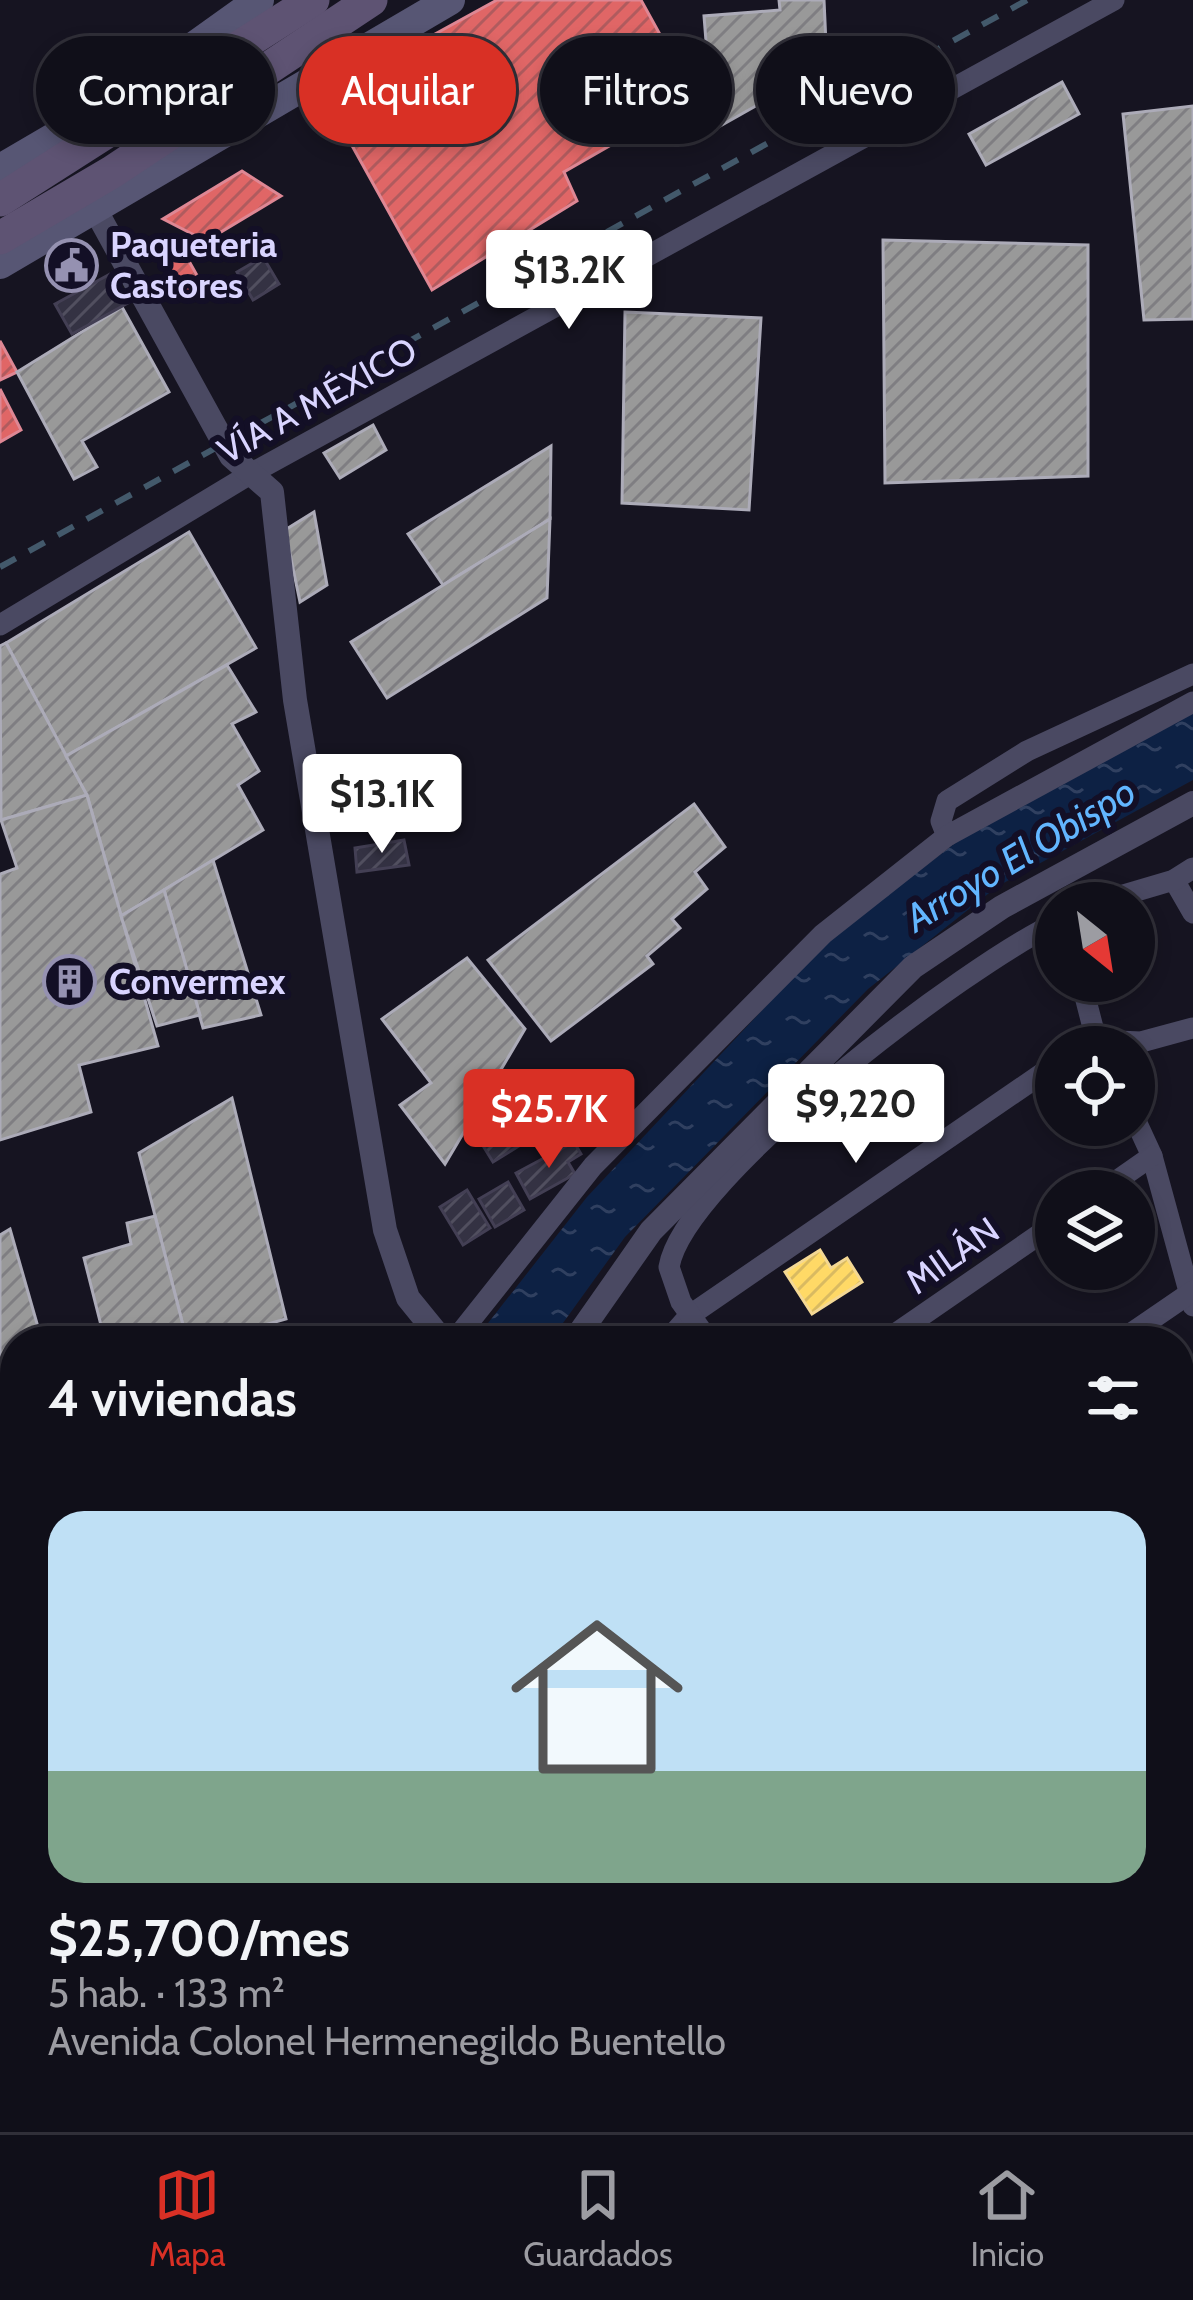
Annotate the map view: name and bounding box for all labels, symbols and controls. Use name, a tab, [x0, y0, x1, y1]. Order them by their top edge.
chip: Comprar	[36, 36, 275, 144]
chip: Alquilar	[299, 36, 516, 144]
chip: Filtros	[540, 36, 732, 144]
chip: Nuevo	[756, 36, 955, 144]
place label: Paqueteria Castores	[110, 222, 277, 307]
pin: $13.2K	[471, 230, 667, 332]
public building icon: Paqueteria Castores	[43, 237, 99, 293]
text: $13.2K	[513, 245, 625, 293]
street label: VÍA A MÉXICO	[210, 327, 424, 473]
pin: $13.1K	[284, 754, 480, 856]
water label: Arroyo El Obispo	[895, 766, 1144, 943]
text: $13.1K	[330, 769, 434, 817]
north arrow	[1035, 882, 1155, 1002]
map controls	[1035, 882, 1155, 1290]
building icon: Convermex	[42, 953, 98, 1009]
place label: Convermex	[109, 959, 286, 1003]
button: locate	[1035, 1026, 1155, 1146]
pin: $9,220	[758, 1064, 954, 1166]
pin: $25.7K	[451, 1069, 647, 1171]
text: $9,220	[795, 1079, 917, 1127]
text: $25.7K	[490, 1084, 608, 1132]
button: layers	[1035, 1170, 1155, 1290]
street label: MILÁN	[897, 1207, 1007, 1303]
icon: filters	[1080, 1365, 1146, 1431]
text: 4 viviendas	[48, 1367, 297, 1429]
icon: home	[489, 1589, 705, 1805]
text: $25,700/mes	[48, 1907, 350, 1969]
text: 5 hab. · 133 m²	[48, 1969, 285, 2017]
text: Avenida Colonel Hermenegildo Buentello	[48, 2017, 726, 2065]
tab: Mapa	[149, 2162, 226, 2274]
tab: Guardados	[523, 2162, 673, 2274]
tab: Inicio	[970, 2162, 1044, 2274]

